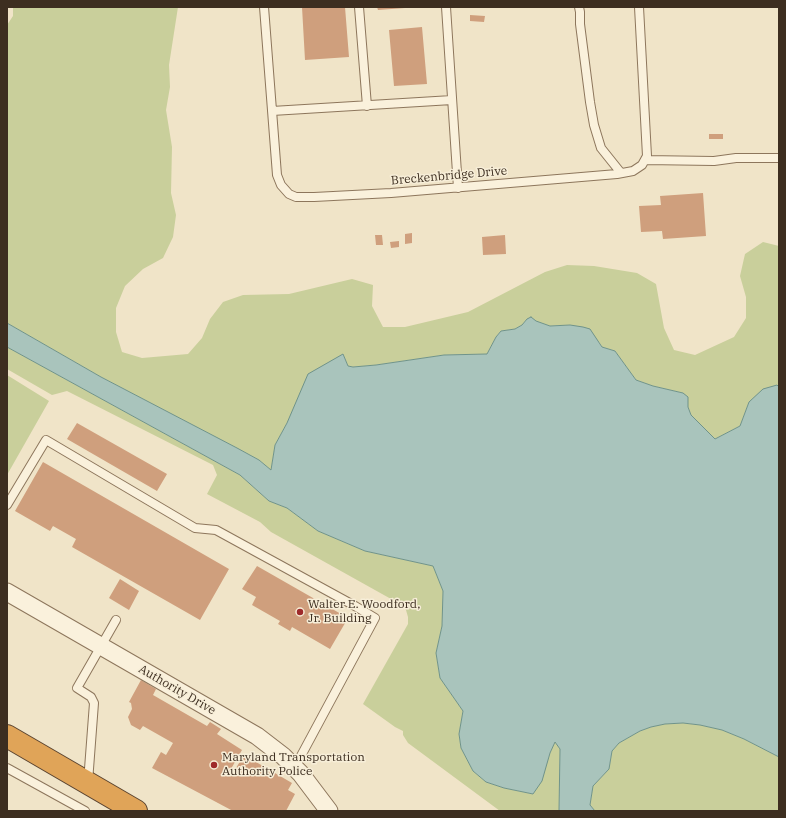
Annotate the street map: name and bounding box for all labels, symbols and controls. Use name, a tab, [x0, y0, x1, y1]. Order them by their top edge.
street label: Breckenbridge Drive	[390, 164, 508, 188]
place label: Walter E. Woodford, Jr. Building	[308, 598, 420, 626]
marker: Walter E. Woodford, Jr. Building	[295, 607, 305, 617]
street label: Authority Drive	[136, 662, 218, 718]
place label: Maryland Transportation Authority Police	[222, 751, 365, 779]
marker: Maryland Transportation Authority Police	[209, 760, 219, 770]

